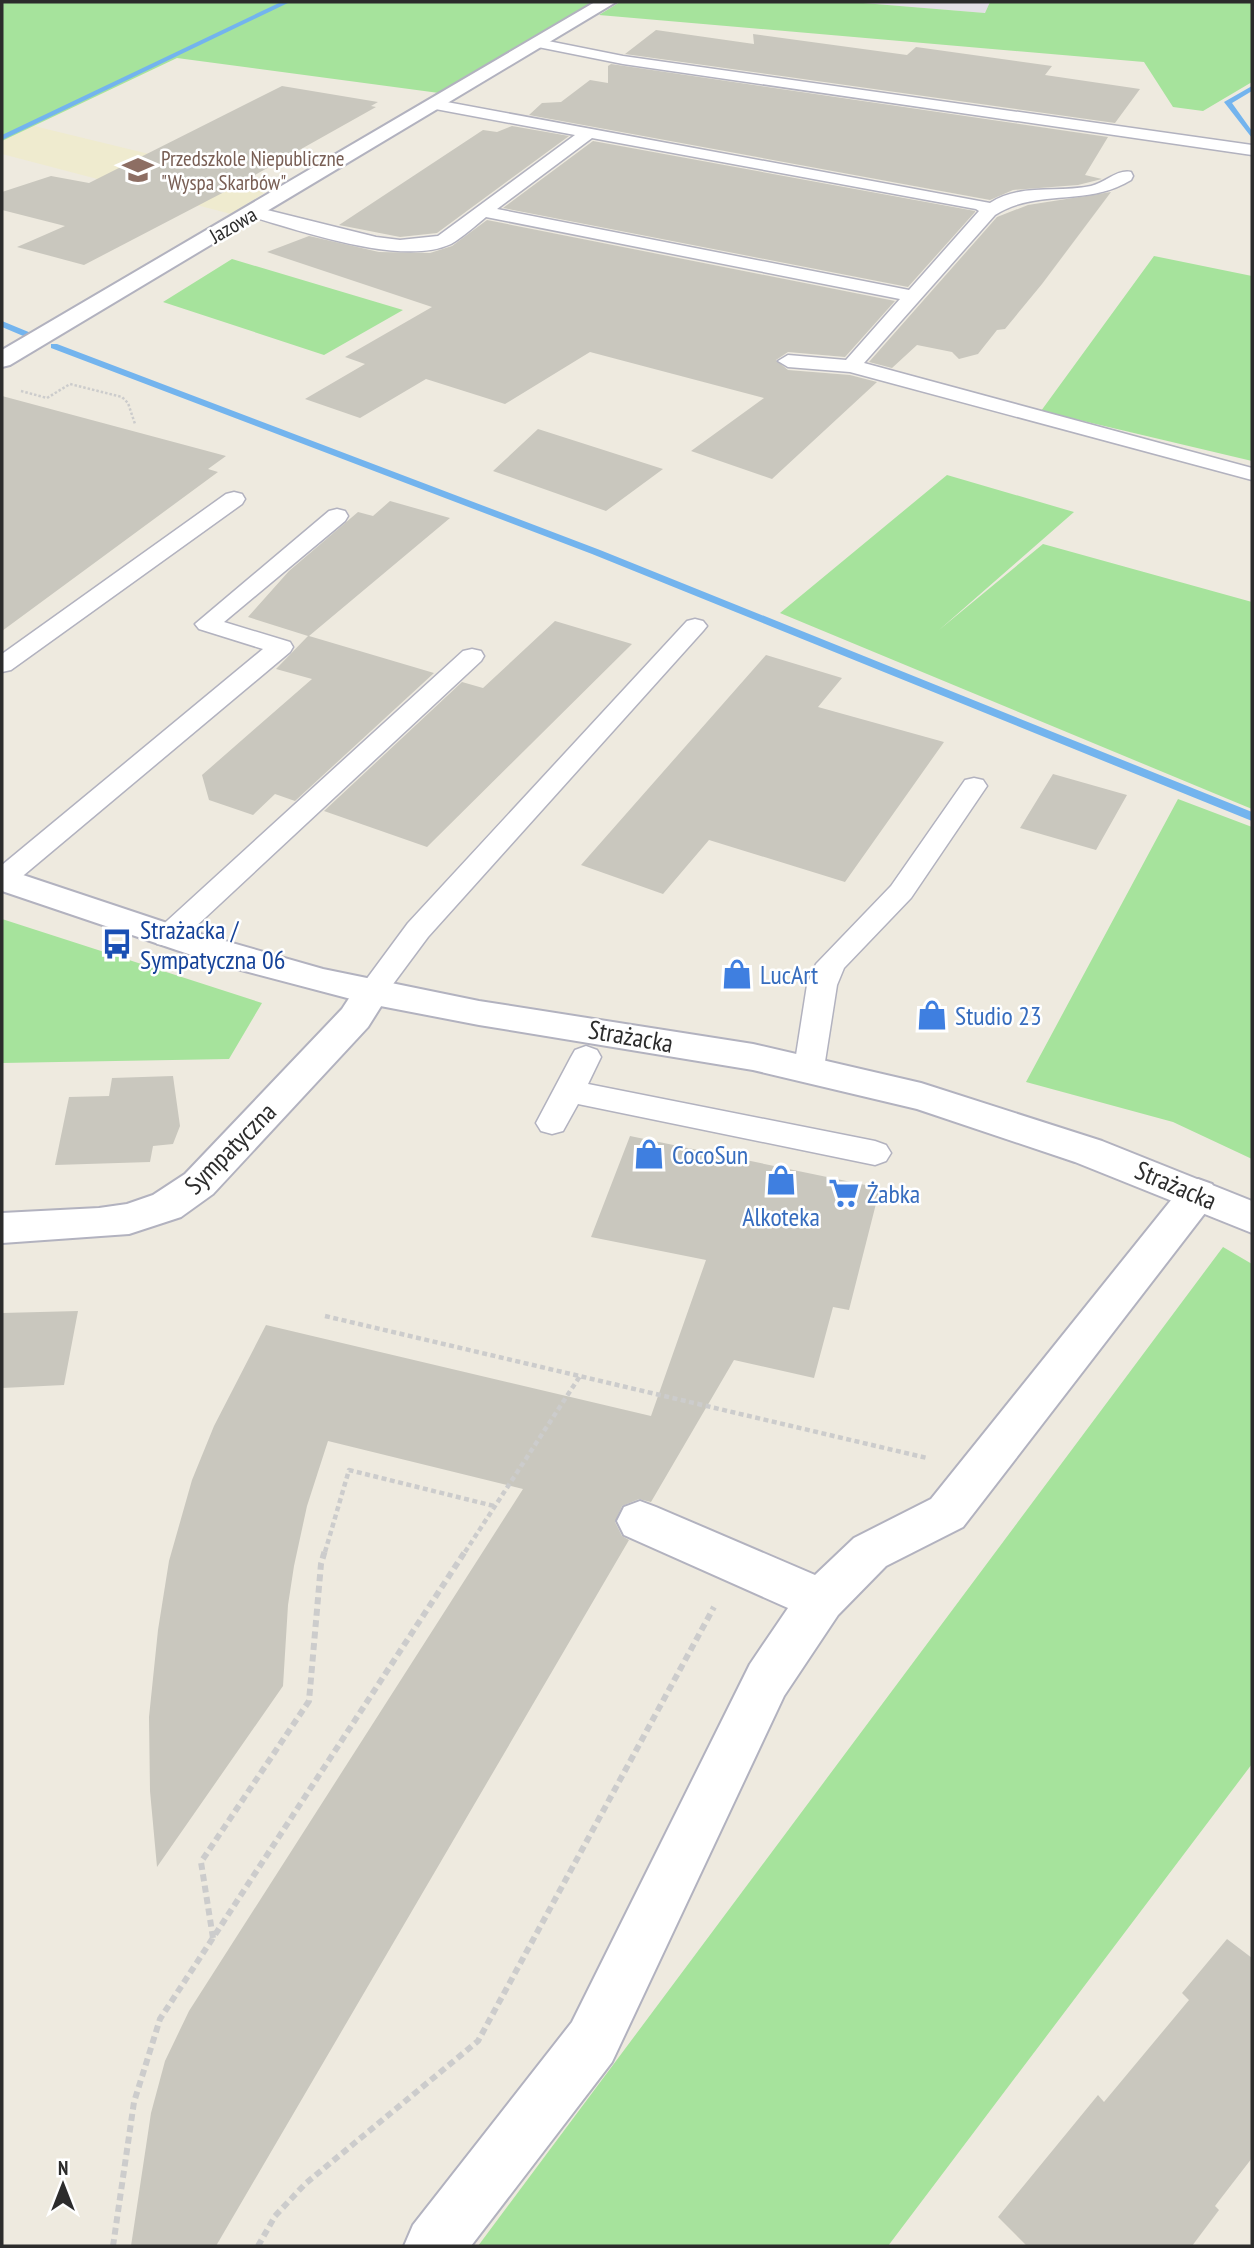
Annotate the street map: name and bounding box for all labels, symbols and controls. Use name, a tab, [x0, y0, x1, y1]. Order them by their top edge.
place label: Przedszkole Niepubliczne "Wyspa Skarbów"	[161, 145, 344, 196]
school or university icon: Przedszkole Niepubliczne "Wyspa Skarbów"	[121, 153, 155, 187]
street label: Jazowa	[204, 201, 262, 250]
place label: Strażacka / Sympatyczna 06	[140, 913, 285, 976]
bus stop icon: Strażacka / Sympatyczna 06	[100, 927, 134, 961]
shop icon: LucArt	[720, 957, 754, 991]
place label: LucArt	[760, 958, 818, 991]
shop icon: Studio 23	[915, 998, 949, 1032]
place label: Studio 23	[955, 999, 1042, 1032]
street label: Strażacka	[586, 1012, 676, 1060]
street label: Sympatyczna	[177, 1095, 283, 1201]
shop icon: CocoSun	[632, 1137, 666, 1171]
place label: CocoSun	[672, 1138, 748, 1171]
street label: Strażacka	[1130, 1153, 1222, 1217]
shop icon: Alkoteka	[764, 1163, 798, 1197]
supermarket icon: Żabka	[827, 1176, 861, 1210]
place label: Żabka	[867, 1177, 920, 1210]
place label: Alkoteka	[742, 1200, 820, 1233]
north arrow	[28, 2150, 98, 2220]
text: N	[58, 2156, 68, 2180]

